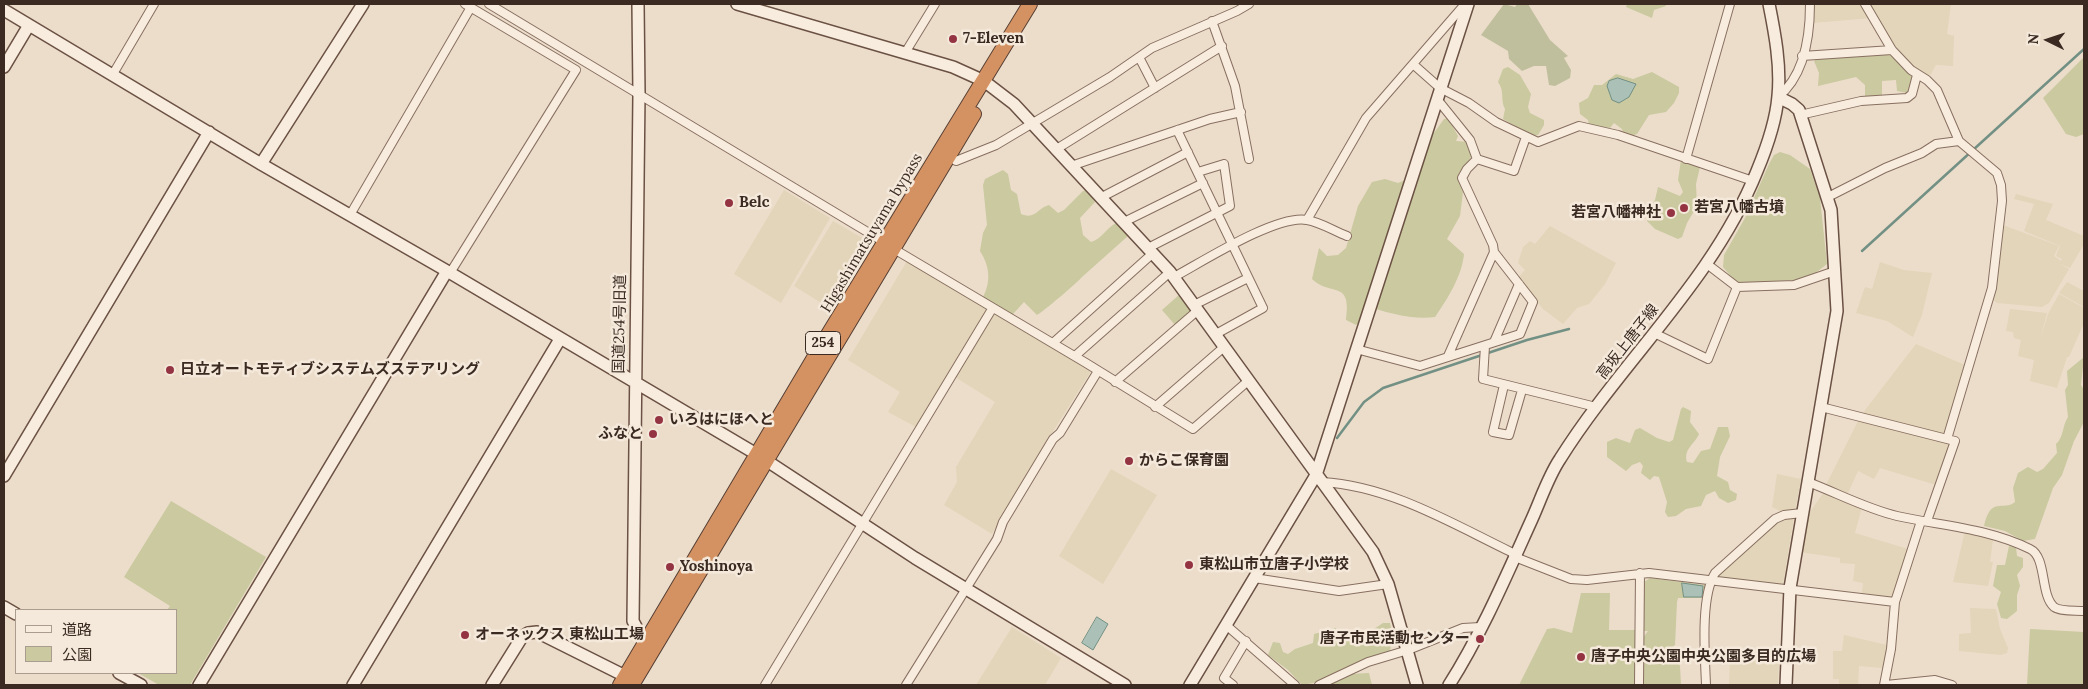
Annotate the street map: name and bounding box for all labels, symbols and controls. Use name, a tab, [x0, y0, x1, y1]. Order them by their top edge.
north arrow	[2023, 15, 2073, 65]
place label: 7-Eleven	[963, 30, 1024, 48]
marker: 7-Eleven	[947, 33, 959, 45]
text: N	[2024, 33, 2042, 45]
street label: Higashimatsuyama bypass	[817, 150, 927, 316]
place label: Belc	[739, 194, 769, 212]
marker: Belc	[723, 197, 735, 209]
place label: 若宮八幡古墳	[1694, 199, 1784, 217]
marker: 若宮八幡古墳	[1678, 202, 1690, 214]
place label: 若宮八幡神社	[1571, 204, 1661, 222]
marker: 若宮八幡神社	[1665, 207, 1677, 219]
street label: 国道254号旧道	[610, 274, 630, 374]
street label: 高坂上唐子線	[1593, 301, 1663, 383]
road number: 254	[806, 332, 840, 354]
place label: 日立オートモティブシステムズステアリング	[180, 361, 480, 379]
marker: 日立オートモティブシステムズステアリング	[164, 364, 176, 376]
place label: いろはにほへと	[669, 411, 774, 429]
marker: いろはにほへと	[653, 414, 665, 426]
place label: ふなと	[598, 425, 643, 443]
marker: ふなと	[647, 428, 659, 440]
place label: からこ保育園	[1139, 452, 1229, 470]
marker: からこ保育園	[1123, 455, 1135, 467]
place label: 東松山市立唐子小学校	[1199, 556, 1349, 574]
place label: Yoshinoya	[680, 558, 753, 576]
marker: 東松山市立唐子小学校	[1183, 559, 1195, 571]
marker: Yoshinoya	[664, 561, 676, 573]
legend	[15, 609, 178, 674]
text: 道路	[62, 620, 92, 639]
place label: オーネックス 東松山工場	[475, 626, 644, 644]
marker: オーネックス 東松山工場	[459, 629, 471, 641]
place label: 唐子市民活動センター	[1320, 630, 1470, 648]
marker: 唐子市民活動センター	[1474, 633, 1486, 645]
text: 公園	[62, 645, 92, 664]
place label: 唐子中央公園中央公園多目的広場	[1591, 648, 1816, 666]
marker: 唐子中央公園中央公園多目的広場	[1575, 651, 1587, 663]

